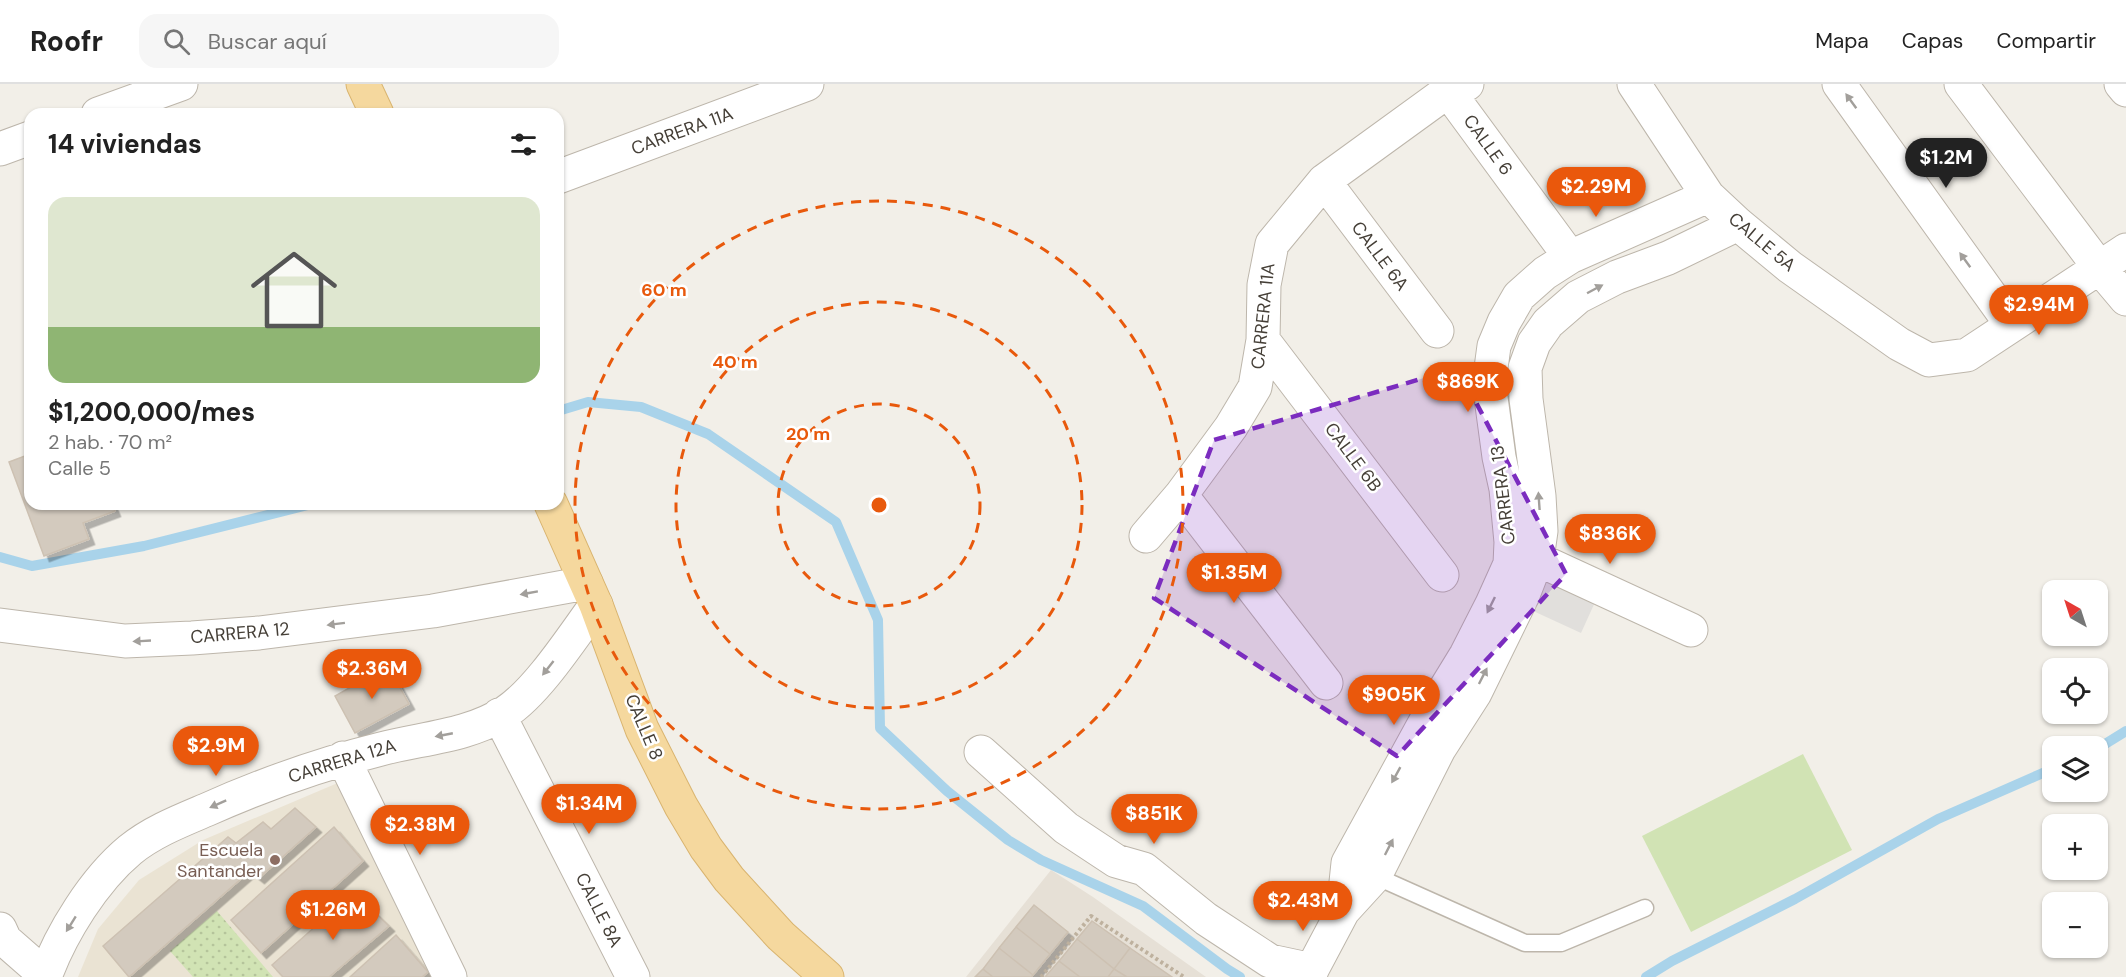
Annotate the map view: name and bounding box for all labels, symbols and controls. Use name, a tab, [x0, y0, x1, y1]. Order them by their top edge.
search box	[139, 14, 559, 68]
text: Roofr	[30, 23, 103, 60]
icon: search	[160, 25, 193, 58]
text: Buscar aquí	[208, 27, 327, 56]
text: Mapa	[1815, 27, 1869, 55]
text: Capas	[1902, 27, 1963, 55]
text: Compartir	[1996, 27, 2096, 55]
one-way arrow	[1846, 93, 1857, 109]
street label: CARRERA 11A	[628, 101, 736, 161]
street label: CALLE 6	[1458, 110, 1518, 180]
text: 14 viviendas	[48, 127, 202, 161]
icon: filters	[507, 128, 540, 161]
pin: $1.2M	[1904, 138, 1988, 189]
text: $1.2M	[1919, 144, 1973, 170]
pin: $2.29M	[1547, 167, 1645, 218]
text: $2.29M	[1561, 173, 1631, 199]
street label: CALLE 5A	[1723, 207, 1801, 277]
street label: CALLE 6A	[1346, 216, 1414, 296]
icon: home	[240, 236, 348, 344]
one-way arrow	[1959, 252, 1971, 268]
street label: CARRERA 11A	[1245, 262, 1281, 370]
text: 60 m	[641, 278, 687, 302]
one-way arrow	[1586, 284, 1603, 294]
pin: $2.94M	[1990, 285, 2088, 336]
text: $2.94M	[2003, 291, 2075, 317]
text: 40 m	[712, 350, 758, 374]
pin: $869K	[1426, 362, 1510, 413]
text: $869K	[1437, 368, 1499, 394]
text: $1,200,000/mes	[48, 395, 255, 429]
street label: CALLE 6B	[1319, 418, 1387, 497]
text: 20 m	[786, 422, 830, 446]
text: 2 hab. · 70 m²	[48, 429, 172, 455]
street label: CARRERA 13	[1485, 444, 1521, 546]
text: Calle 5	[48, 455, 111, 481]
one-way arrow	[1534, 491, 1544, 510]
centre of rings	[869, 495, 889, 515]
pin: $836K	[1568, 514, 1652, 565]
text: $836K	[1579, 520, 1641, 546]
pin: $1.35M	[1185, 553, 1283, 604]
text: $1.35M	[1201, 559, 1267, 585]
north arrow	[2042, 580, 2108, 646]
map controls	[2042, 580, 2108, 958]
one-way arrow	[519, 589, 538, 598]
one-way arrow	[1487, 597, 1496, 614]
street label: CARRERA 12	[189, 617, 291, 649]
one-way arrow	[327, 619, 346, 629]
one-way arrow	[133, 636, 152, 645]
pin: $2.36M	[323, 649, 421, 700]
text: $2.36M	[336, 655, 408, 681]
button: locate	[2042, 658, 2108, 724]
one-way arrow	[542, 660, 555, 676]
one-way arrow	[1478, 667, 1488, 684]
pin: $905K	[1352, 675, 1436, 726]
text: $905K	[1362, 681, 1426, 707]
street label: CALLE 8	[619, 690, 669, 764]
pin: $2.9M	[174, 726, 258, 777]
one-way arrow	[435, 731, 454, 740]
text: $2.9M	[187, 732, 245, 758]
street label: CARRERA 12A	[285, 733, 399, 789]
button: layers	[2042, 736, 2108, 802]
one-way arrow	[1391, 767, 1401, 784]
pin: $1.34M	[540, 784, 638, 835]
text: $1.34M	[555, 790, 623, 816]
pin: $851K	[1112, 794, 1196, 845]
one-way arrow	[209, 799, 227, 809]
text: $851K	[1125, 800, 1183, 826]
pin: $2.38M	[371, 805, 469, 856]
text: $2.38M	[384, 811, 456, 837]
button: +	[2042, 814, 2108, 880]
place label: Escuela Santander	[177, 838, 263, 883]
one-way arrow	[1384, 838, 1394, 855]
marker: Escuela Santander	[268, 853, 282, 867]
street label: CALLE 8A	[570, 869, 628, 952]
pin: $2.43M	[1254, 881, 1352, 932]
text: $2.43M	[1267, 887, 1339, 913]
pin: $1.26M	[284, 890, 382, 941]
button: −	[2042, 892, 2108, 958]
text: $1.26M	[300, 896, 366, 922]
one-way arrow	[66, 916, 77, 932]

